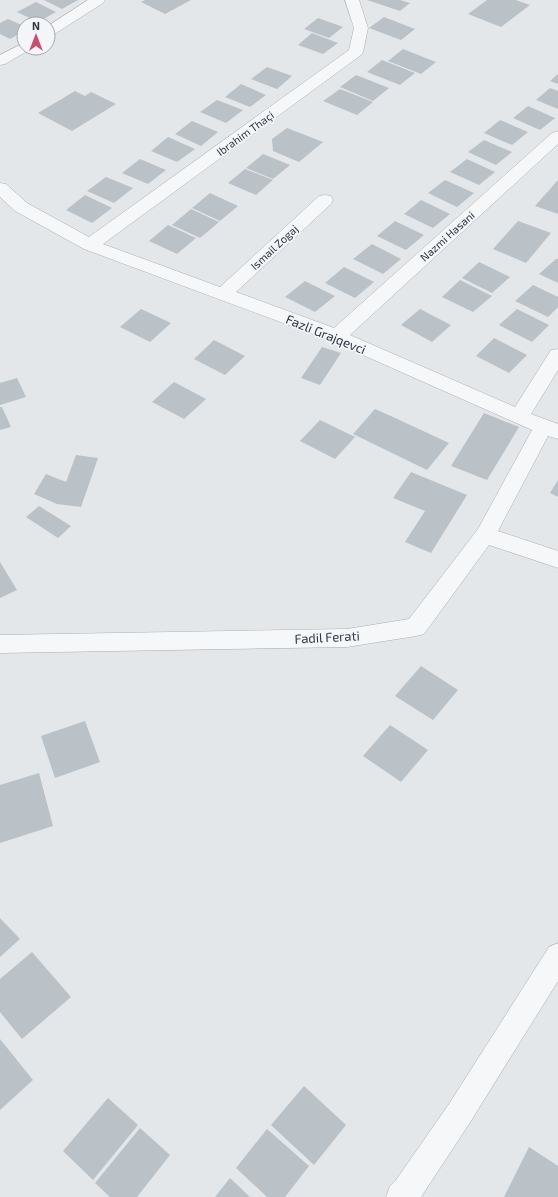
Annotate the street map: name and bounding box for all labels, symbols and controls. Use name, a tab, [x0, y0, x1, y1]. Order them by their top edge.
north arrow	[16, 16, 56, 56]
text: N	[32, 19, 40, 32]
street label: Ibrahim Thaçi	[214, 108, 277, 159]
street label: Nazmi Hasani	[417, 208, 477, 264]
street label: Ismail Zogaj	[248, 222, 301, 273]
street label: Fazli Grajqevci	[284, 311, 368, 357]
street label: Fadil Ferati	[294, 627, 360, 647]

